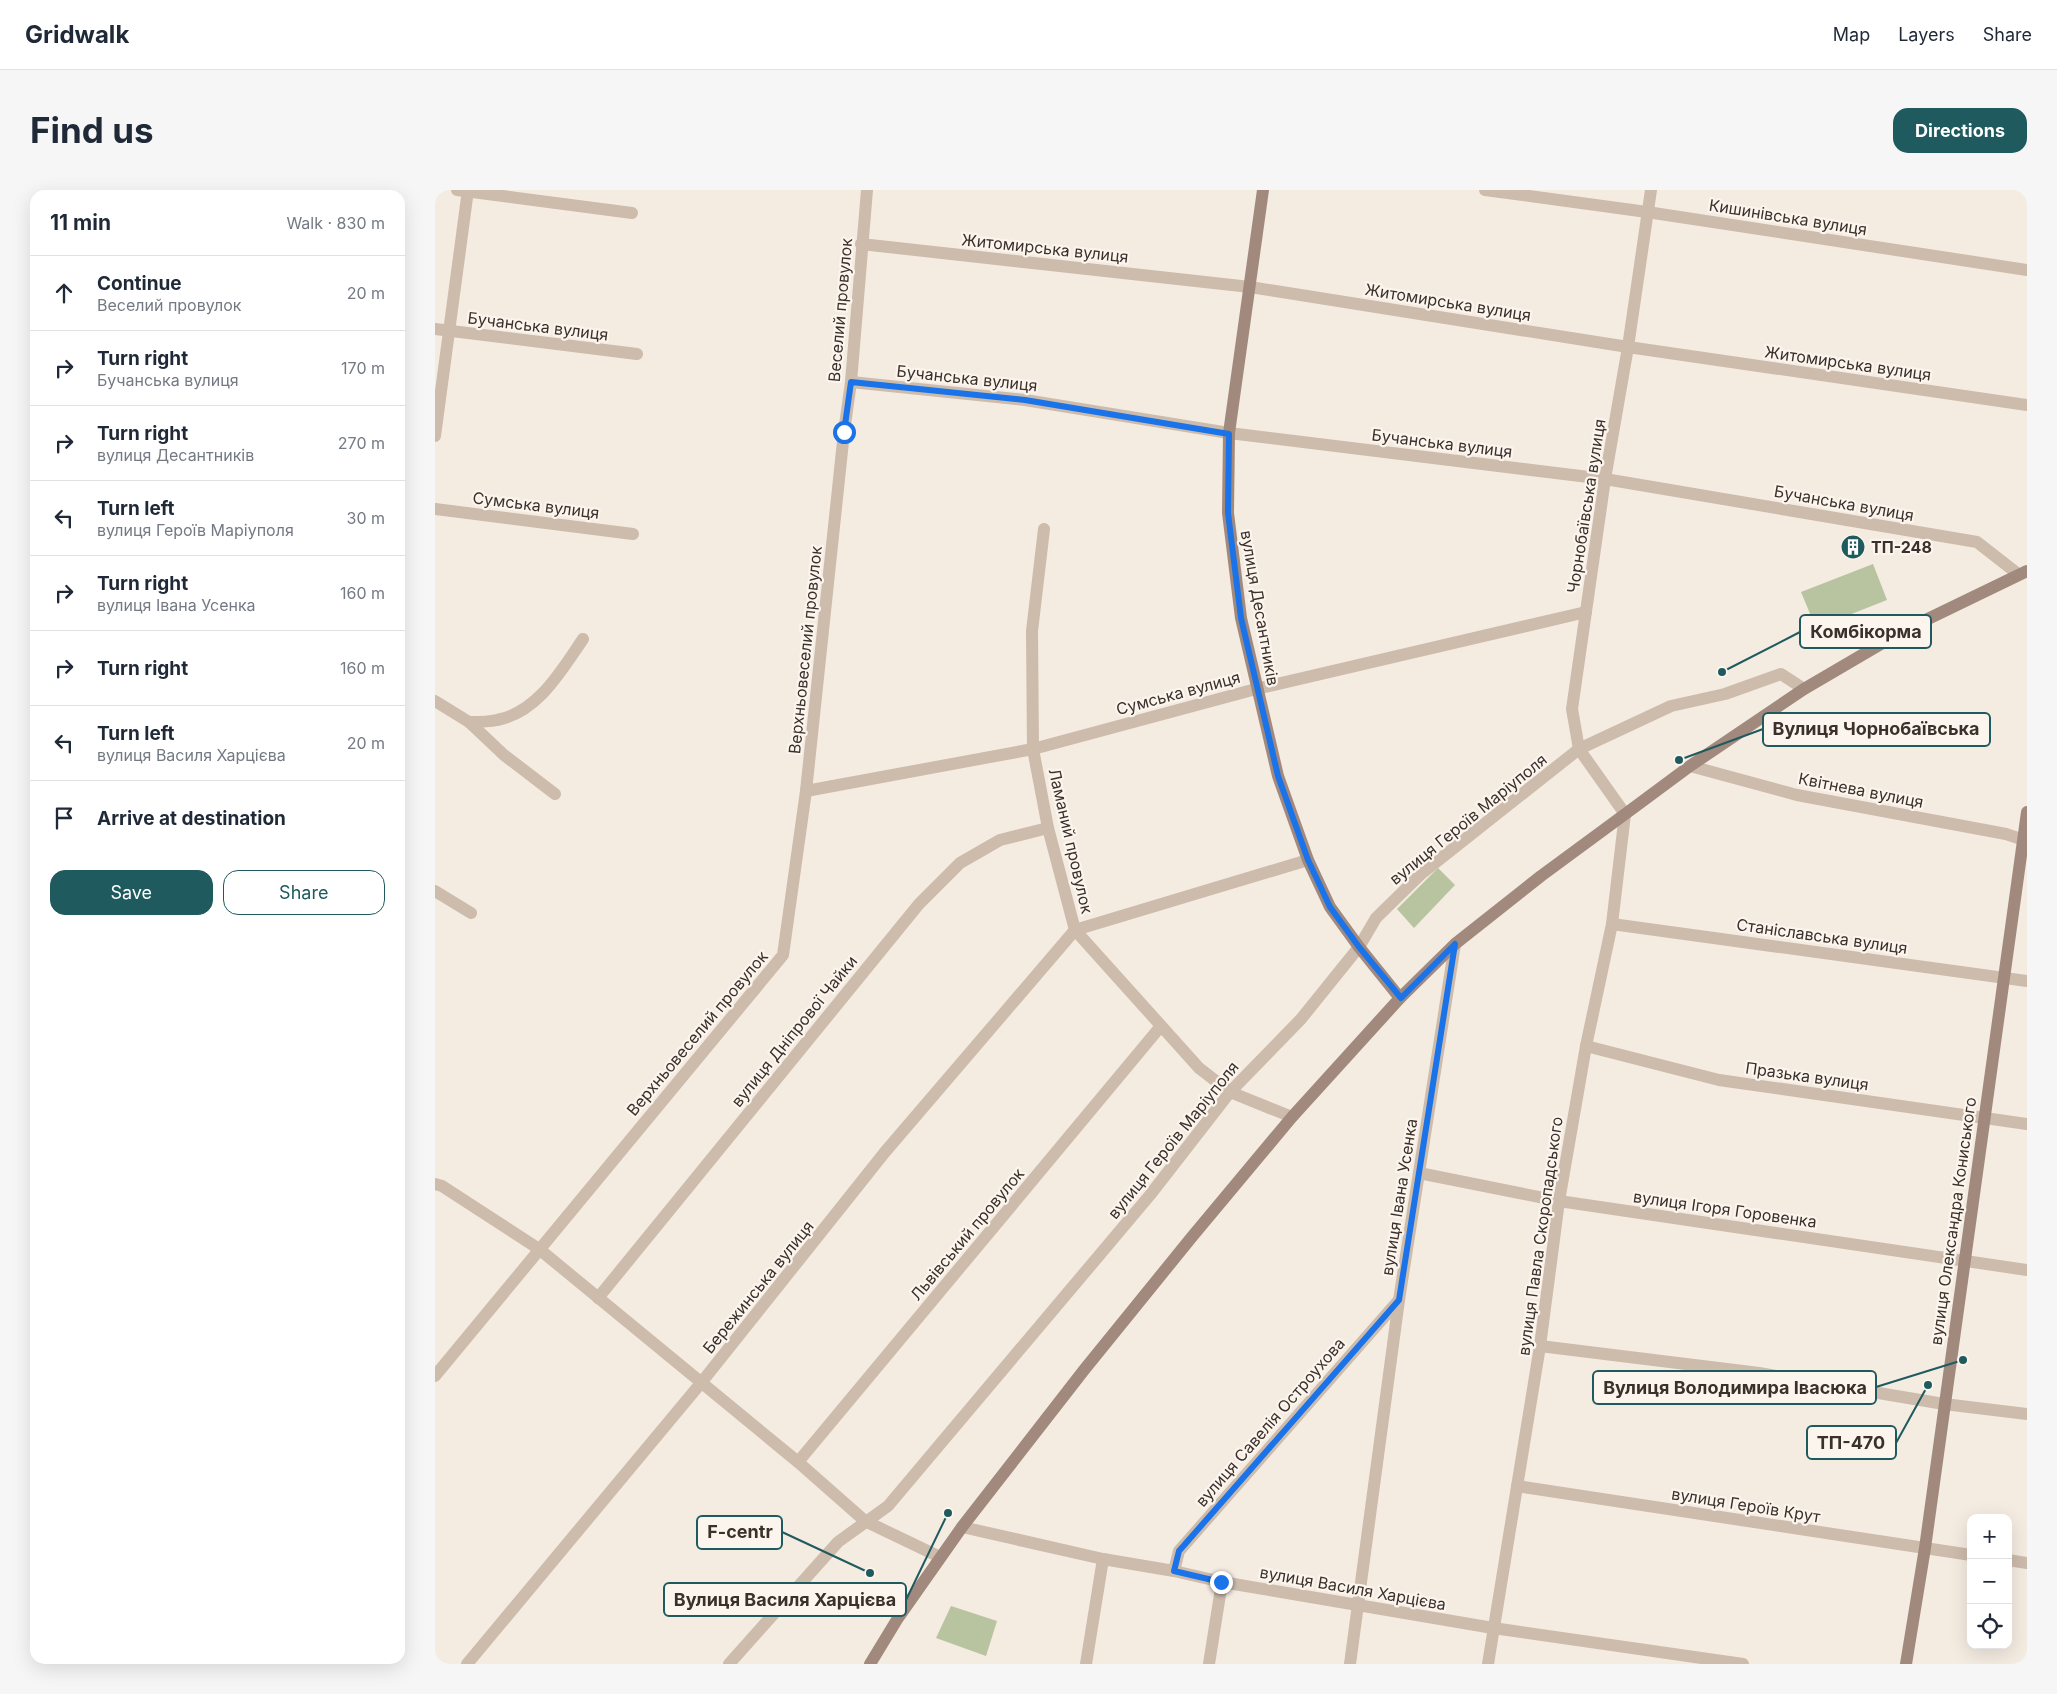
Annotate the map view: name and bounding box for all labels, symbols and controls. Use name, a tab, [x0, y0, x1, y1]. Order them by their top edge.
text: Gridwalk	[25, 20, 129, 49]
text: Map	[1833, 24, 1870, 45]
text: Layers	[1898, 24, 1955, 45]
text: Share	[1983, 24, 2032, 45]
button: Directions	[1893, 108, 2027, 153]
text: Find us	[30, 109, 154, 151]
street label: Кишинівська вулиця	[1708, 195, 1868, 239]
text: 11 min	[50, 210, 111, 235]
text: Walk · 830 m	[286, 213, 385, 233]
street label: Житомирська вулиця	[961, 229, 1129, 267]
street label: Веселий провулок	[824, 237, 856, 383]
text: Continue	[97, 272, 182, 295]
icon: ahead	[50, 279, 78, 307]
street label: Житомирська вулиця	[1364, 279, 1532, 325]
text: 20 m	[347, 283, 385, 303]
text: Веселий провулок	[97, 295, 241, 315]
street label: Бучанська вулиця	[467, 307, 609, 345]
street label: Житомирська вулиця	[1764, 341, 1932, 385]
text: Turn right	[97, 347, 188, 370]
icon: right	[50, 354, 78, 382]
text: 170 m	[341, 358, 385, 378]
street label: Бучанська вулиця	[896, 361, 1038, 395]
text: Бучанська вулиця	[97, 370, 239, 390]
street label: Чорнобаївська вулиця	[1562, 417, 1610, 595]
route start	[833, 421, 856, 444]
text: Turn right	[97, 422, 188, 445]
street label: Бучанська вулиця	[1371, 424, 1513, 462]
icon: right	[50, 429, 78, 457]
text: 270 m	[338, 433, 385, 453]
text: вулиця Десантників	[97, 445, 254, 465]
street label: Бучанська вулиця	[1773, 481, 1915, 525]
street label: Сумська вулиця	[471, 487, 601, 523]
text: Turn left	[97, 497, 175, 520]
icon: left	[50, 504, 78, 532]
text: 30 m	[347, 508, 385, 528]
text: вулиця Героїв Маріуполя	[97, 520, 294, 540]
street label: вулиця Десантників	[1236, 529, 1284, 687]
building icon: ТП-248	[1840, 534, 1866, 560]
place label: ТП-248	[1871, 537, 1932, 557]
street label: Верхньовеселий провулок	[784, 545, 826, 755]
text: Turn right	[97, 572, 188, 595]
icon: right	[50, 579, 78, 607]
text: 160 m	[340, 583, 385, 603]
text: вулиця Івана Усенка	[97, 595, 256, 615]
callout: Комбікорма	[1800, 615, 1931, 648]
text: Комбікорма	[1810, 621, 1922, 642]
icon: right	[50, 654, 78, 682]
text: Turn right	[97, 657, 188, 680]
text: 160 m	[340, 658, 385, 678]
street label: Сумська вулиця	[1114, 667, 1242, 719]
callout: Вулиця Чорнобаївська	[1763, 713, 1990, 746]
text: Вулиця Чорнобаївська	[1773, 718, 1980, 739]
text: Turn left	[97, 722, 175, 745]
icon: left	[50, 729, 78, 757]
text: 20 m	[347, 733, 385, 753]
text: вулиця Василя Харцієва	[97, 745, 286, 765]
street label: вулиця Героїв Маріуполя	[1385, 749, 1551, 889]
street label: Ламаний провулок	[1045, 766, 1098, 916]
street label: Квітнева вулиця	[1797, 768, 1925, 812]
icon: arrive	[50, 804, 78, 832]
text: Arrive at destination	[97, 807, 286, 830]
button: Save	[50, 870, 213, 915]
button: Share	[223, 870, 385, 915]
street label: Станіславська вулиця	[1735, 914, 1909, 958]
street label: Верхньовеселий провулок	[622, 946, 772, 1119]
street label: вулиця Дніпрової Чайки	[727, 951, 861, 1111]
street label: вулиця Героїв Маріуполя	[1103, 1057, 1243, 1223]
street label: Празька вулиця	[1744, 1057, 1870, 1095]
street label: вулиця Олександра Кониського	[1926, 1096, 1980, 1346]
street label: вулиця Павла Скоропадського	[1513, 1115, 1567, 1357]
street label: вулиця Івана Усенка	[1377, 1117, 1421, 1277]
street label: Львівський провулок	[906, 1164, 1028, 1304]
street label: вулиця Ігоря Горовенка	[1632, 1186, 1818, 1232]
street label: Бережинська вулиця	[698, 1217, 818, 1357]
street label: вулиця Савелія Остроухова	[1191, 1333, 1349, 1511]
callout: Вулиця Володимира Івасюка	[1593, 1371, 1876, 1404]
text: Вулиця Володимира Івасюка	[1603, 1377, 1867, 1398]
callout: ТП-470	[1807, 1426, 1896, 1459]
text: ТП-470	[1817, 1432, 1885, 1453]
street label: вулиця Героїв Крут	[1670, 1483, 1822, 1527]
map controls	[1967, 1514, 2012, 1649]
button: +	[1967, 1514, 2012, 1559]
callout: F-centr	[697, 1516, 782, 1549]
text: F-centr	[707, 1521, 773, 1542]
button: −	[1967, 1559, 2012, 1604]
street label: вулиця Василя Харцієва	[1258, 1562, 1448, 1614]
route end	[1210, 1571, 1233, 1594]
callout: Вулиця Василя Харцієва	[664, 1583, 906, 1616]
text: Вулиця Василя Харцієва	[674, 1589, 896, 1610]
button: locate	[1967, 1604, 2012, 1649]

